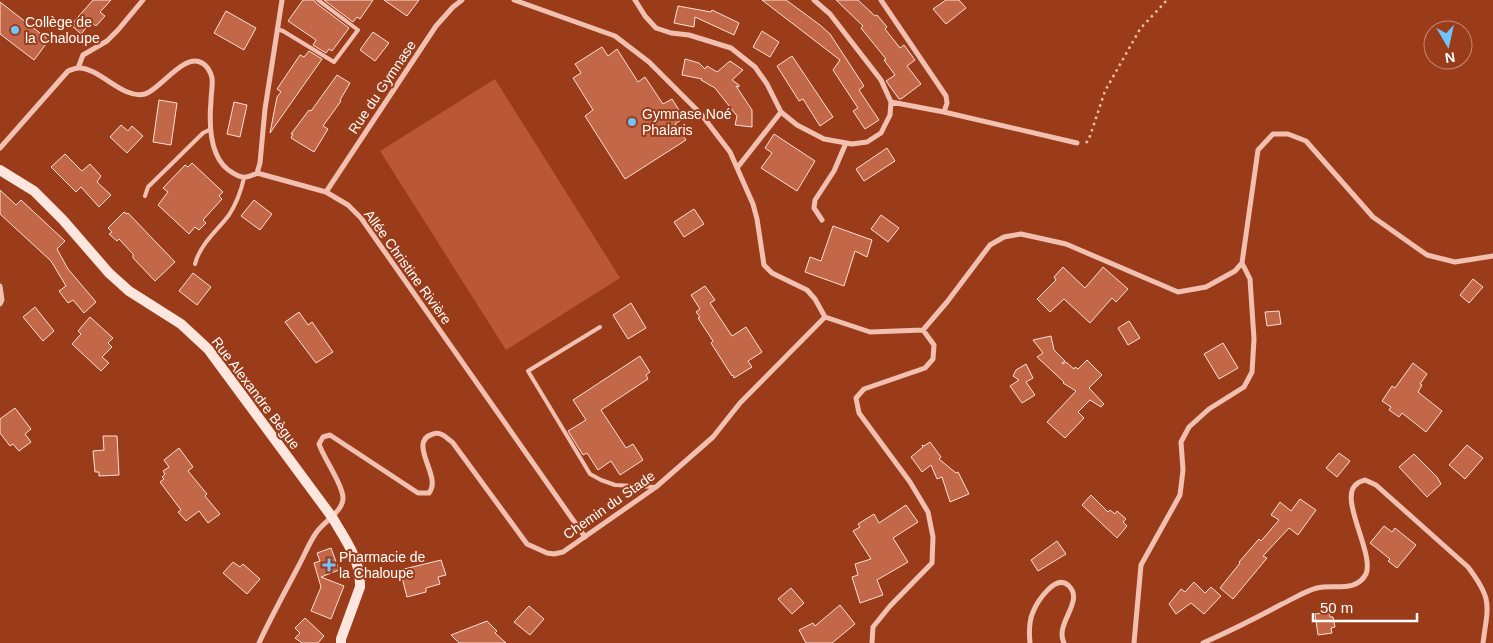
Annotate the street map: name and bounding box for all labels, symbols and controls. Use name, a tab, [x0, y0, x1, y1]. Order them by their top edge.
place label: Collège de la Chaloupe	[25, 14, 100, 46]
north arrow	[1423, 20, 1473, 70]
marker: Collège de la Chaloupe	[9, 24, 21, 36]
street label: Rue du Gymnase	[345, 37, 419, 137]
text: N	[1444, 49, 1456, 67]
place label: Gymnase Noé Phalaris	[642, 106, 732, 138]
marker: Gymnase Noé Phalaris	[626, 116, 638, 128]
street label: Allée Christine Rivière	[361, 207, 455, 328]
street label: Rue Alexandre Bègue	[209, 334, 304, 452]
street label: Chemin du Stade	[560, 467, 658, 543]
place label: Pharmacie de la Chaloupe	[339, 549, 426, 581]
marker: Pharmacie de la Chaloupe	[323, 559, 335, 571]
scale bar	[1313, 590, 1417, 622]
text: 50 m	[1320, 599, 1353, 616]

